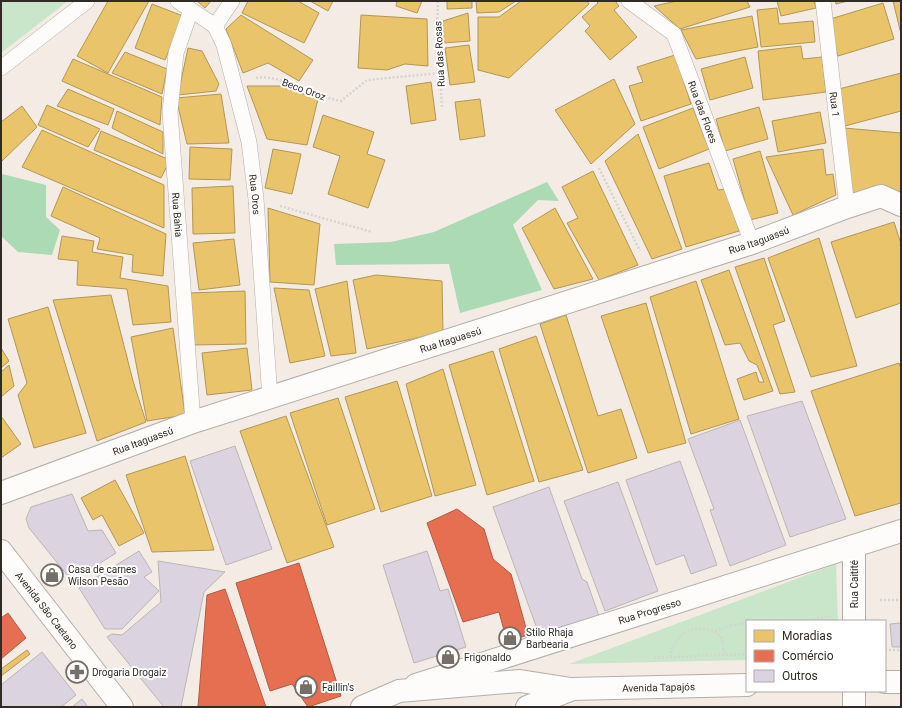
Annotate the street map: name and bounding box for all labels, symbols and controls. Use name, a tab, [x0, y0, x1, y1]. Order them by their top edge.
street label: Rua das Rosas	[432, 21, 447, 87]
street label: Beco Oroz	[280, 76, 327, 102]
street label: Rua das Flores	[686, 79, 719, 145]
street label: Rua 1	[828, 91, 841, 118]
street label: Rua Oros	[247, 174, 262, 215]
street label: Rua Bahia	[170, 192, 184, 238]
street label: Rua Itaguassú	[727, 224, 791, 256]
street label: Rua Itaguassú	[419, 325, 483, 355]
street label: Rua Itaguassú	[111, 425, 175, 457]
street label: Rua Caitité	[849, 560, 860, 608]
shop icon: Casa de carnes Wilson Pesão	[39, 562, 65, 588]
place label: Casa de carnes Wilson Pesão	[68, 564, 137, 587]
street label: Avenida São Caetano	[13, 570, 80, 652]
street label: Rua Progresso	[617, 596, 683, 626]
legend	[746, 620, 886, 692]
shop icon: Stilo Rhaja Barbearia	[497, 625, 523, 651]
place label: Stilo Rhaja Barbearia	[526, 627, 573, 650]
text: Moradias	[782, 629, 832, 643]
shop icon: Frigonaldo	[435, 644, 461, 670]
text: Comércio	[782, 649, 834, 663]
place label: Frigonaldo	[464, 652, 512, 663]
pharmacy icon: Drogaria Drogaiz	[64, 659, 90, 685]
place label: Drogaria Drogaiz	[92, 667, 166, 678]
text: Outros	[782, 669, 818, 683]
shop icon: Faillin's	[293, 674, 319, 700]
street label: Avenida Tapajós	[622, 681, 695, 694]
place label: Faillin's	[322, 682, 354, 693]

